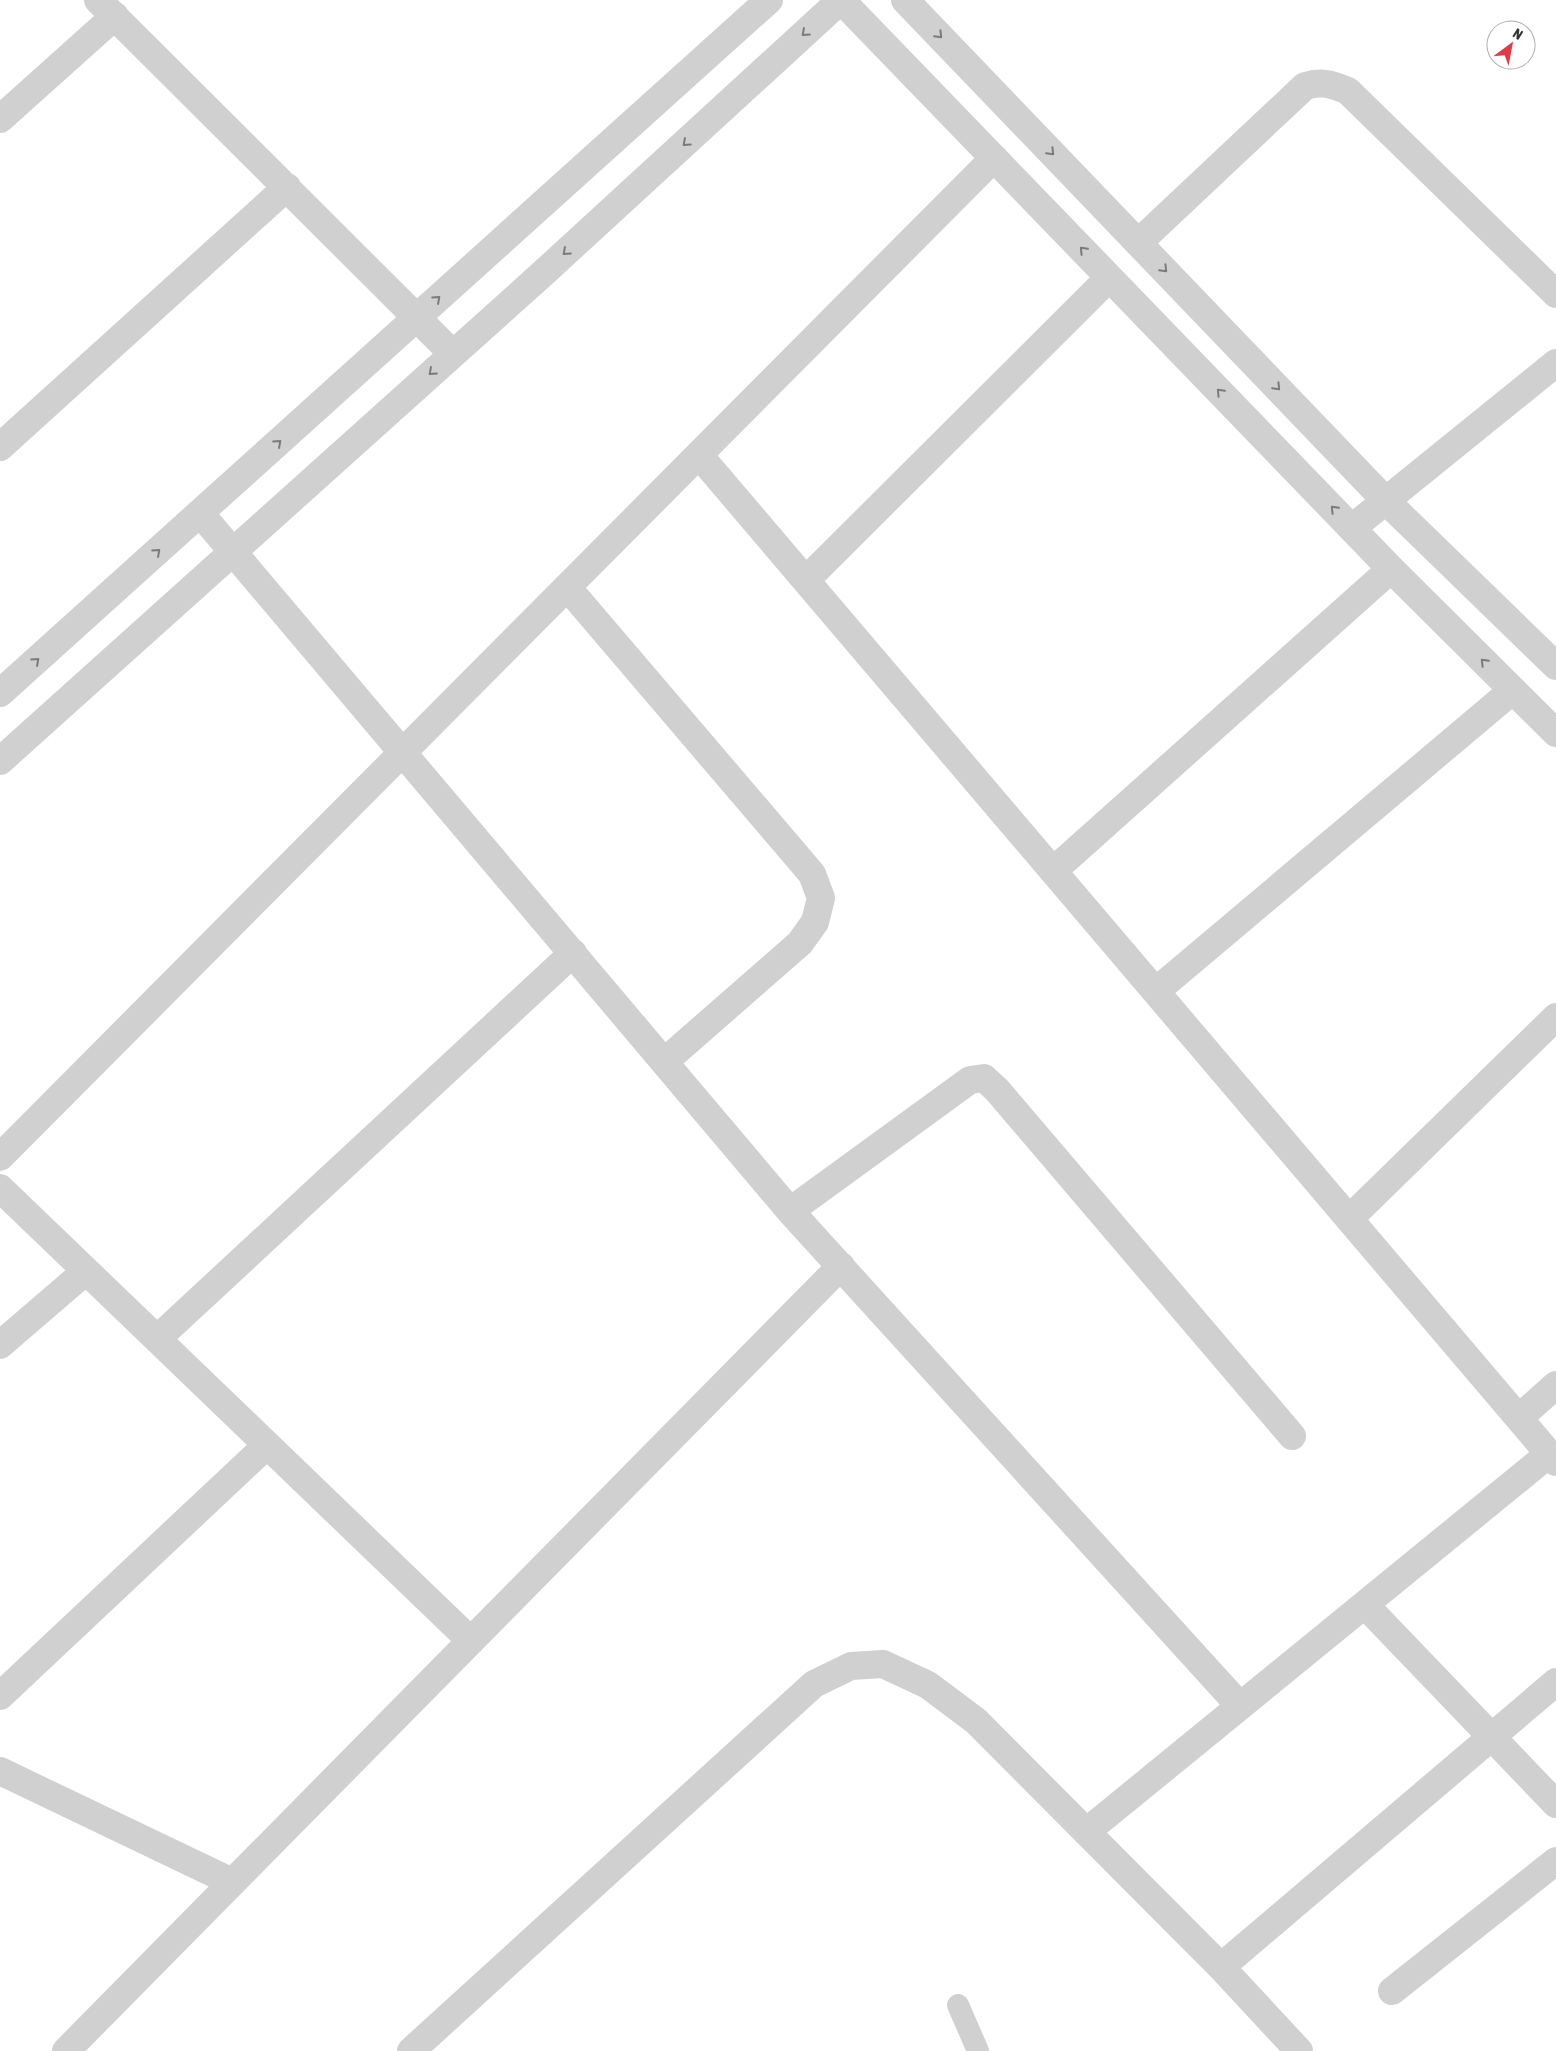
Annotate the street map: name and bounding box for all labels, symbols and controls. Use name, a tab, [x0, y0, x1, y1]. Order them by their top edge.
north arrow	[1486, 20, 1536, 70]
text: N	[1510, 25, 1526, 43]
one-way arrow	[802, 27, 811, 36]
one-way arrow	[933, 29, 942, 38]
one-way arrow	[682, 137, 691, 146]
one-way arrow	[1046, 147, 1055, 156]
one-way arrow	[562, 246, 571, 255]
one-way arrow	[1080, 247, 1089, 256]
one-way arrow	[1158, 264, 1167, 273]
one-way arrow	[432, 296, 441, 305]
one-way arrow	[428, 367, 437, 376]
one-way arrow	[1271, 381, 1280, 390]
one-way arrow	[1217, 389, 1226, 398]
one-way arrow	[272, 440, 281, 449]
one-way arrow	[1330, 505, 1339, 514]
one-way arrow	[152, 549, 161, 558]
one-way arrow	[31, 657, 40, 666]
one-way arrow	[1481, 659, 1490, 668]

